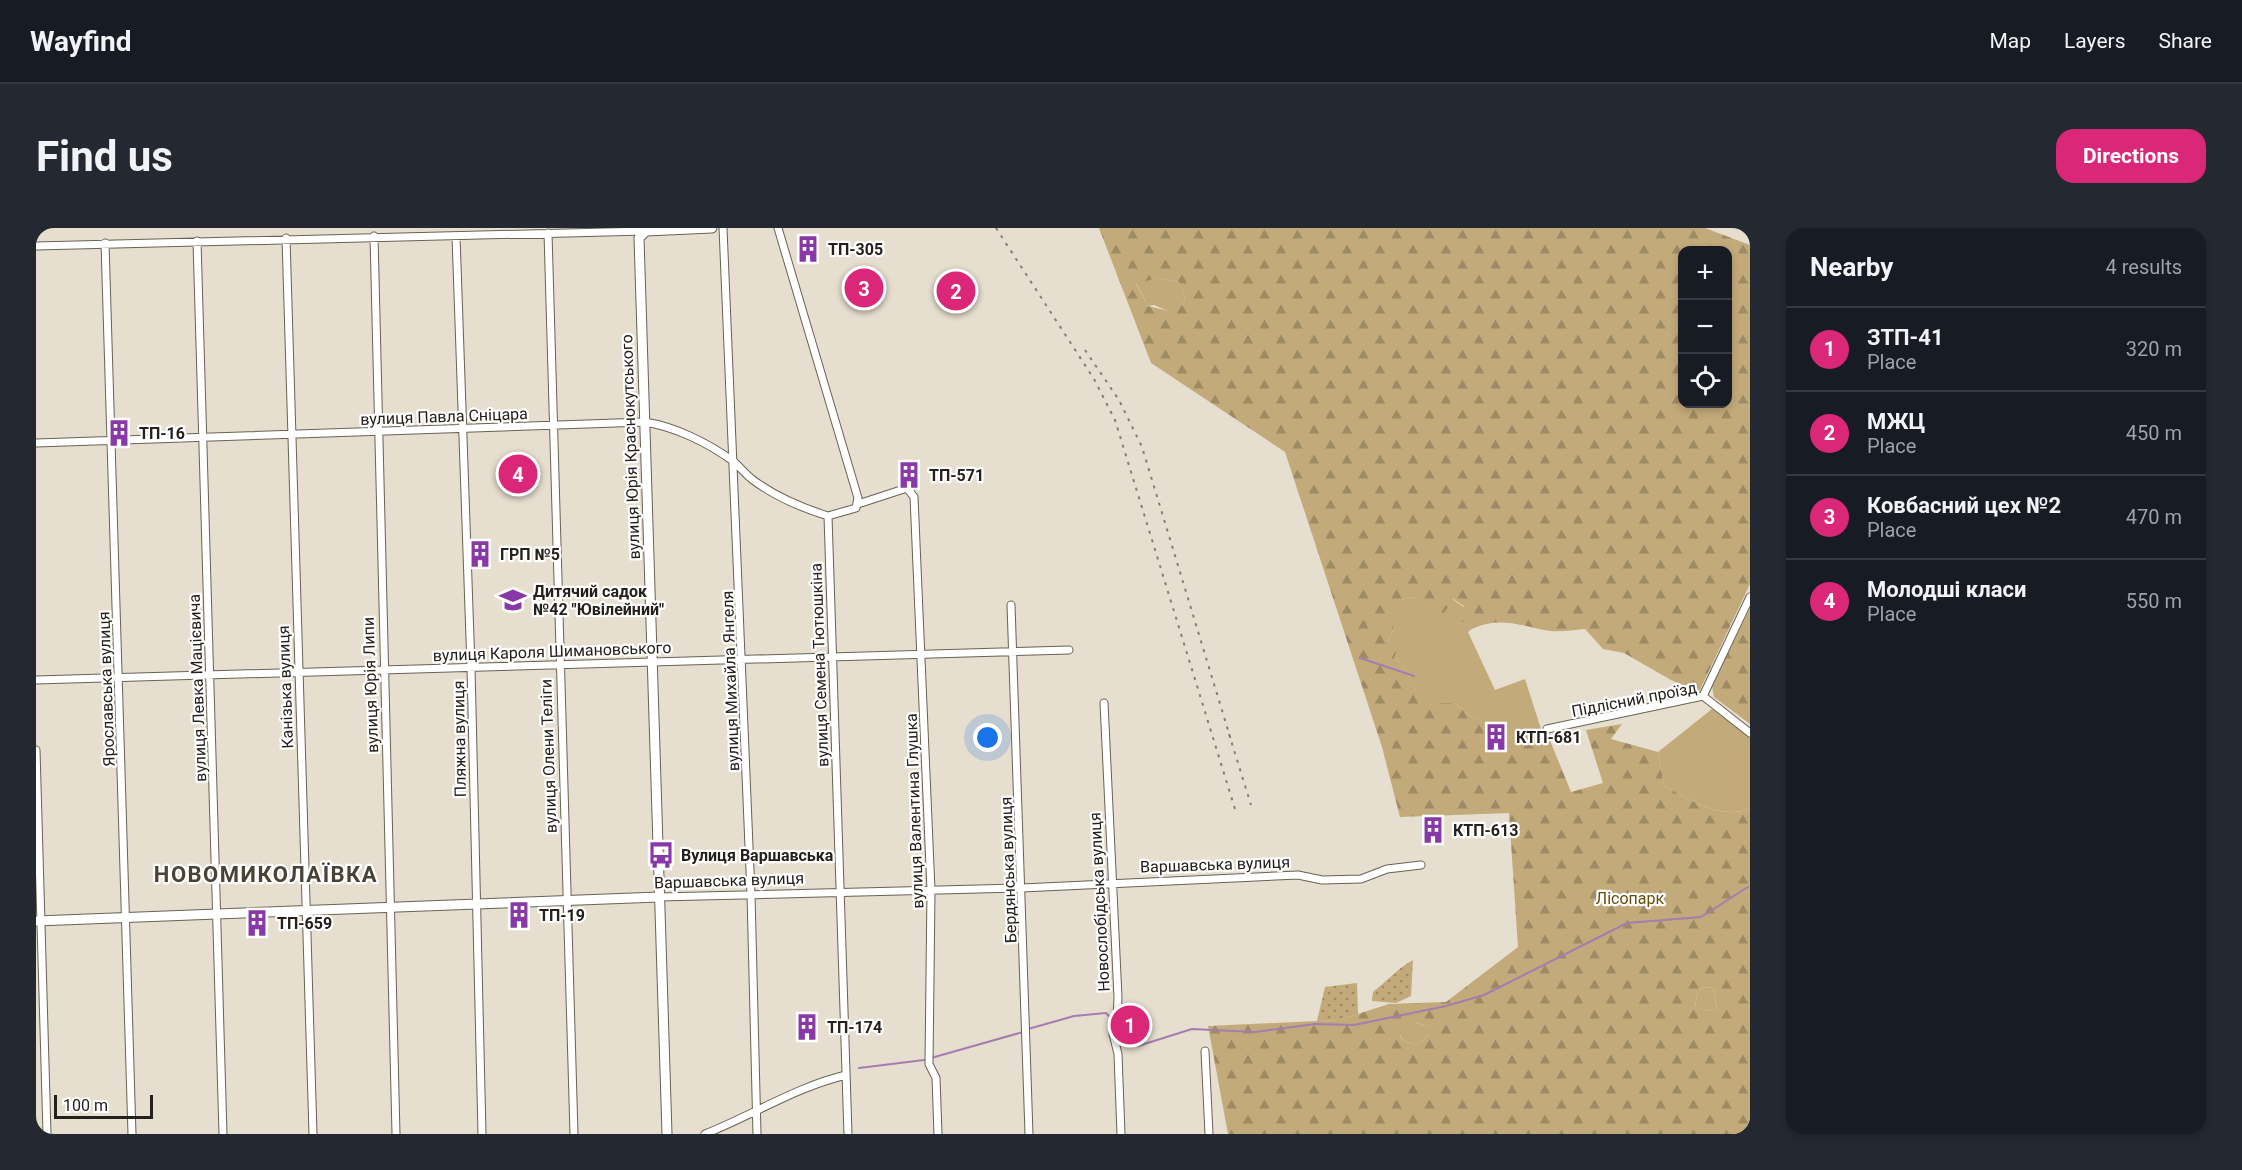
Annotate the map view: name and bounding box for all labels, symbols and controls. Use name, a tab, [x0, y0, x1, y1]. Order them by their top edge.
text: Wayfind	[30, 25, 131, 58]
text: Map	[1989, 29, 2031, 53]
text: Layers	[2064, 29, 2125, 53]
text: Share	[2158, 29, 2212, 53]
button: Directions	[2056, 129, 2206, 183]
text: Find us	[36, 132, 173, 181]
building icon: ТП-305	[793, 234, 823, 264]
place label: ТП-305	[828, 240, 883, 259]
map controls	[1678, 246, 1732, 408]
button: +	[1678, 246, 1732, 300]
text: Nearby	[1810, 252, 1893, 282]
text: 4 results	[2106, 255, 2182, 279]
pin: 3	[844, 266, 884, 310]
pin: 2	[936, 268, 976, 314]
button: −	[1678, 300, 1732, 354]
text: ЗТП-41	[1867, 325, 1944, 350]
street label: вулиця Юрія Краснокутського	[617, 334, 644, 560]
text: 1	[1824, 337, 1835, 361]
text: 320 m	[2126, 337, 2182, 361]
text: Place	[1867, 350, 1916, 374]
button: locate	[1678, 354, 1732, 408]
street label: вулиця Павла Сніцара	[360, 404, 528, 429]
text: МЖЦ	[1867, 409, 1925, 434]
building icon: ТП-16	[104, 418, 134, 448]
text: 2	[1824, 421, 1835, 445]
text: 450 m	[2126, 421, 2182, 445]
place label: ТП-16	[139, 424, 185, 443]
text: Place	[1867, 434, 1916, 458]
pin: 4	[498, 452, 538, 496]
building icon: ТП-571	[894, 460, 924, 490]
place label: ТП-571	[929, 466, 984, 485]
text: Ковбасний цех №2	[1867, 493, 2061, 518]
text: 3	[1824, 505, 1835, 529]
text: 470 m	[2126, 505, 2182, 529]
text: Place	[1867, 518, 1916, 542]
building icon: ГРП №5	[465, 539, 495, 569]
place label: ГРП №5	[500, 545, 560, 564]
street label: вулиця Семена Тютюшкіна	[806, 563, 833, 767]
text: Молодші класи	[1867, 577, 2026, 602]
place label: Дитячий садок №42 "Ювілейний"	[533, 582, 664, 619]
school or university icon: Дитячий садок №42 "Ювілейний"	[498, 585, 528, 615]
text: 4	[1824, 589, 1835, 613]
text: 550 m	[2126, 589, 2182, 613]
street label: вулиця Михайла Янгеля	[718, 590, 743, 772]
street label: вулиця Левка Мацієвича	[185, 594, 210, 782]
text: Place	[1867, 602, 1916, 626]
street label: Ярославська вулиця	[94, 611, 119, 767]
street label: вулиця Юрія Липи	[359, 617, 382, 753]
street label: Канізька вулиця	[274, 625, 297, 749]
street label: вулиця Кароля Шимановського	[432, 638, 672, 665]
street label: Підлісний проїзд	[1570, 678, 1699, 721]
street label: вулиця Олени Теліги	[536, 679, 561, 833]
street label: Пляжна вулиця	[449, 680, 470, 798]
street label: вулиця Валентина Глушка	[902, 713, 927, 909]
building icon: КТП-681	[1481, 722, 1511, 752]
your location	[973, 723, 1002, 752]
place label: КТП-681	[1516, 728, 1581, 747]
street label: Бердянська вулиця	[996, 796, 1021, 944]
street label: Новослобідська вулиця	[1085, 812, 1114, 992]
building icon: КТП-613	[1418, 815, 1448, 845]
place label: КТП-613	[1453, 821, 1518, 840]
bus stop icon: Вулиця Варшавська	[646, 840, 676, 870]
place label: Вулиця Варшавська	[681, 846, 834, 865]
street label: Варшавська вулиця	[1140, 852, 1290, 877]
district label: НОВОМИКОЛАЇВКА	[154, 862, 378, 887]
street label: Варшавська вулиця	[654, 868, 804, 893]
park label: Лісопарк	[1596, 889, 1664, 908]
building icon: ТП-19	[504, 900, 534, 930]
place label: ТП-19	[539, 906, 585, 925]
building icon: ТП-659	[242, 908, 272, 938]
place label: ТП-659	[277, 914, 332, 933]
pin: 1	[1110, 1002, 1150, 1048]
building icon: ТП-174	[792, 1012, 822, 1042]
place label: ТП-174	[827, 1018, 882, 1037]
scale bar	[54, 1092, 153, 1120]
text: 100 m	[63, 1096, 108, 1115]

